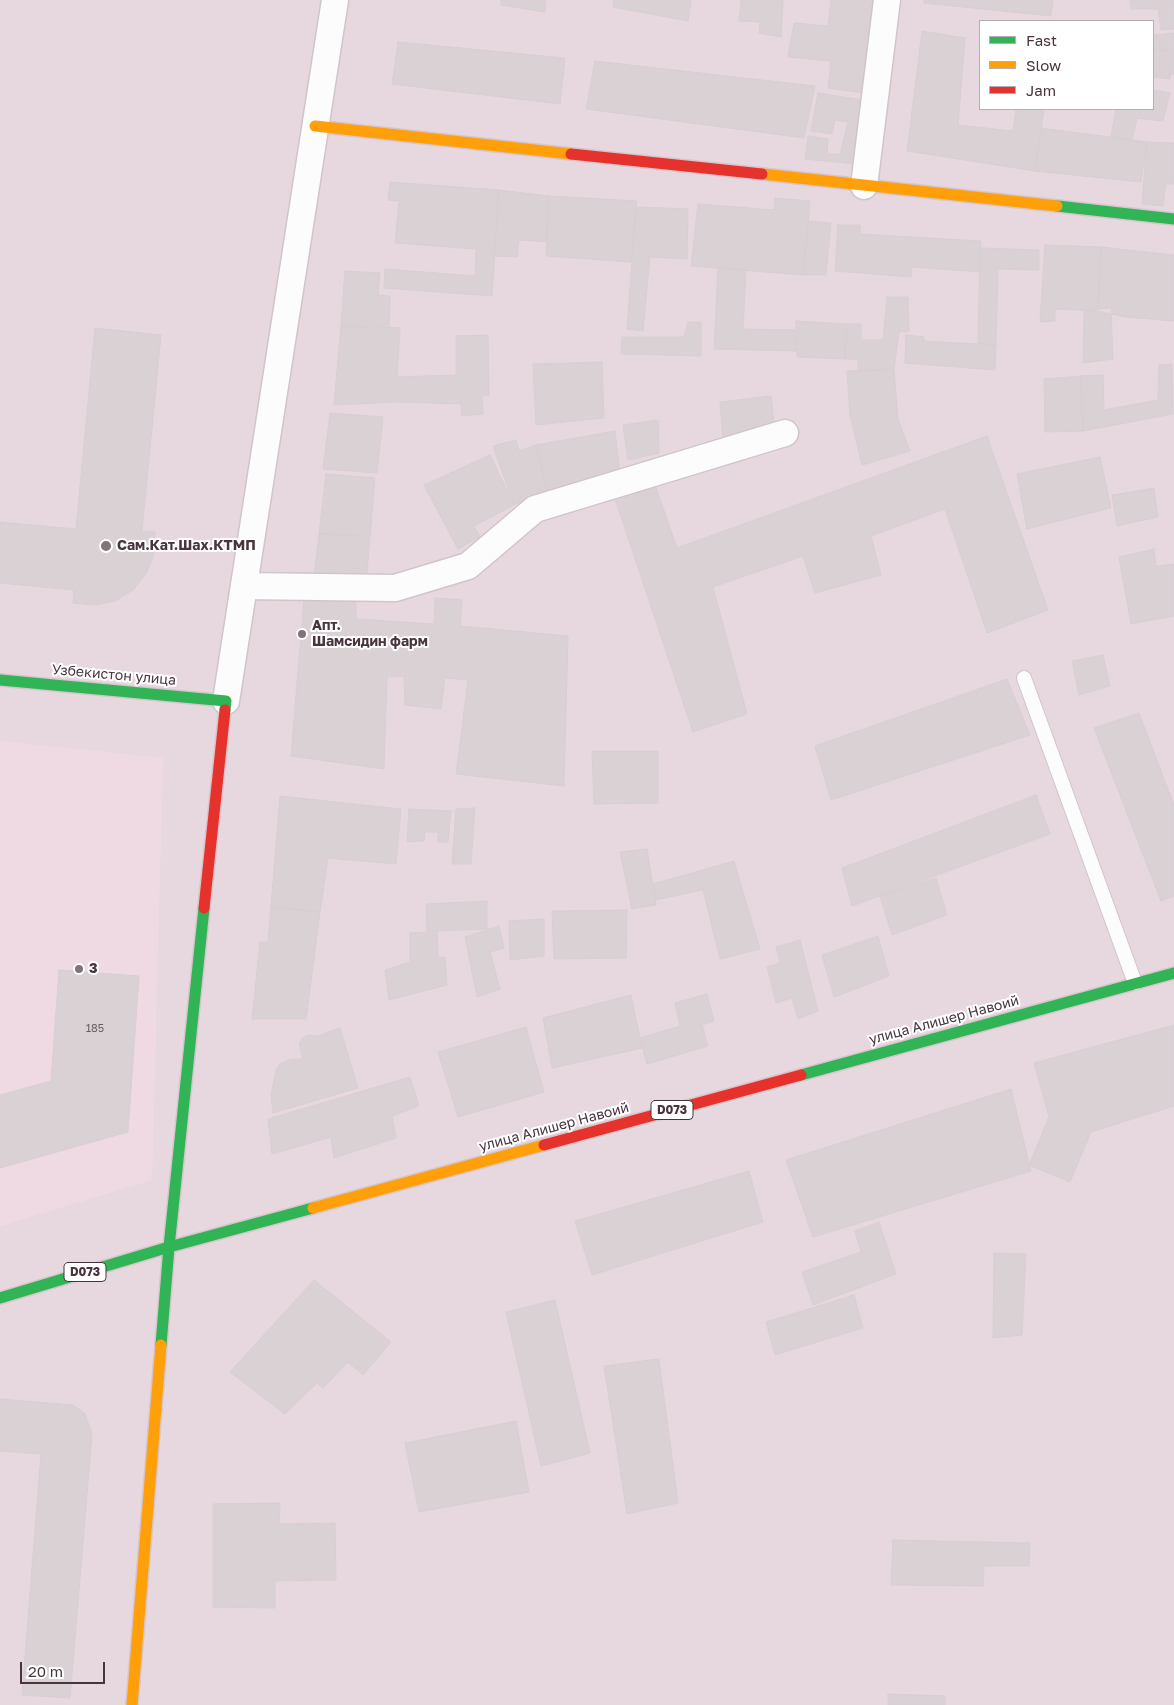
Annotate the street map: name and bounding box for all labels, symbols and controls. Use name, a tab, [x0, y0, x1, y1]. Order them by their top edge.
legend	[979, 20, 1154, 110]
text: Fast	[1026, 31, 1057, 49]
text: Slow	[1026, 56, 1061, 74]
text: Jam	[1026, 81, 1056, 99]
place label: Сам.Кат.Шах.КТМП	[117, 538, 256, 554]
marker: Сам.Кат.Шах.КТМП	[99, 539, 113, 553]
place label: Апт. Шамсидин фарм	[312, 618, 428, 650]
marker: Апт. Шамсидин фарм	[296, 628, 308, 640]
street label: Узбекистон улица	[51, 661, 177, 689]
place label: 3	[89, 961, 98, 977]
marker: 3	[73, 963, 85, 975]
street label: улица Алишер Навоий	[867, 992, 1021, 1048]
house number: 185	[86, 1022, 104, 1036]
street label: улица Алишер Навоий	[477, 1099, 631, 1155]
road number: D073	[651, 1100, 693, 1120]
road number: D073	[64, 1262, 106, 1282]
scale bar	[22, 1652, 108, 1684]
text: 20 m	[28, 1662, 63, 1680]

